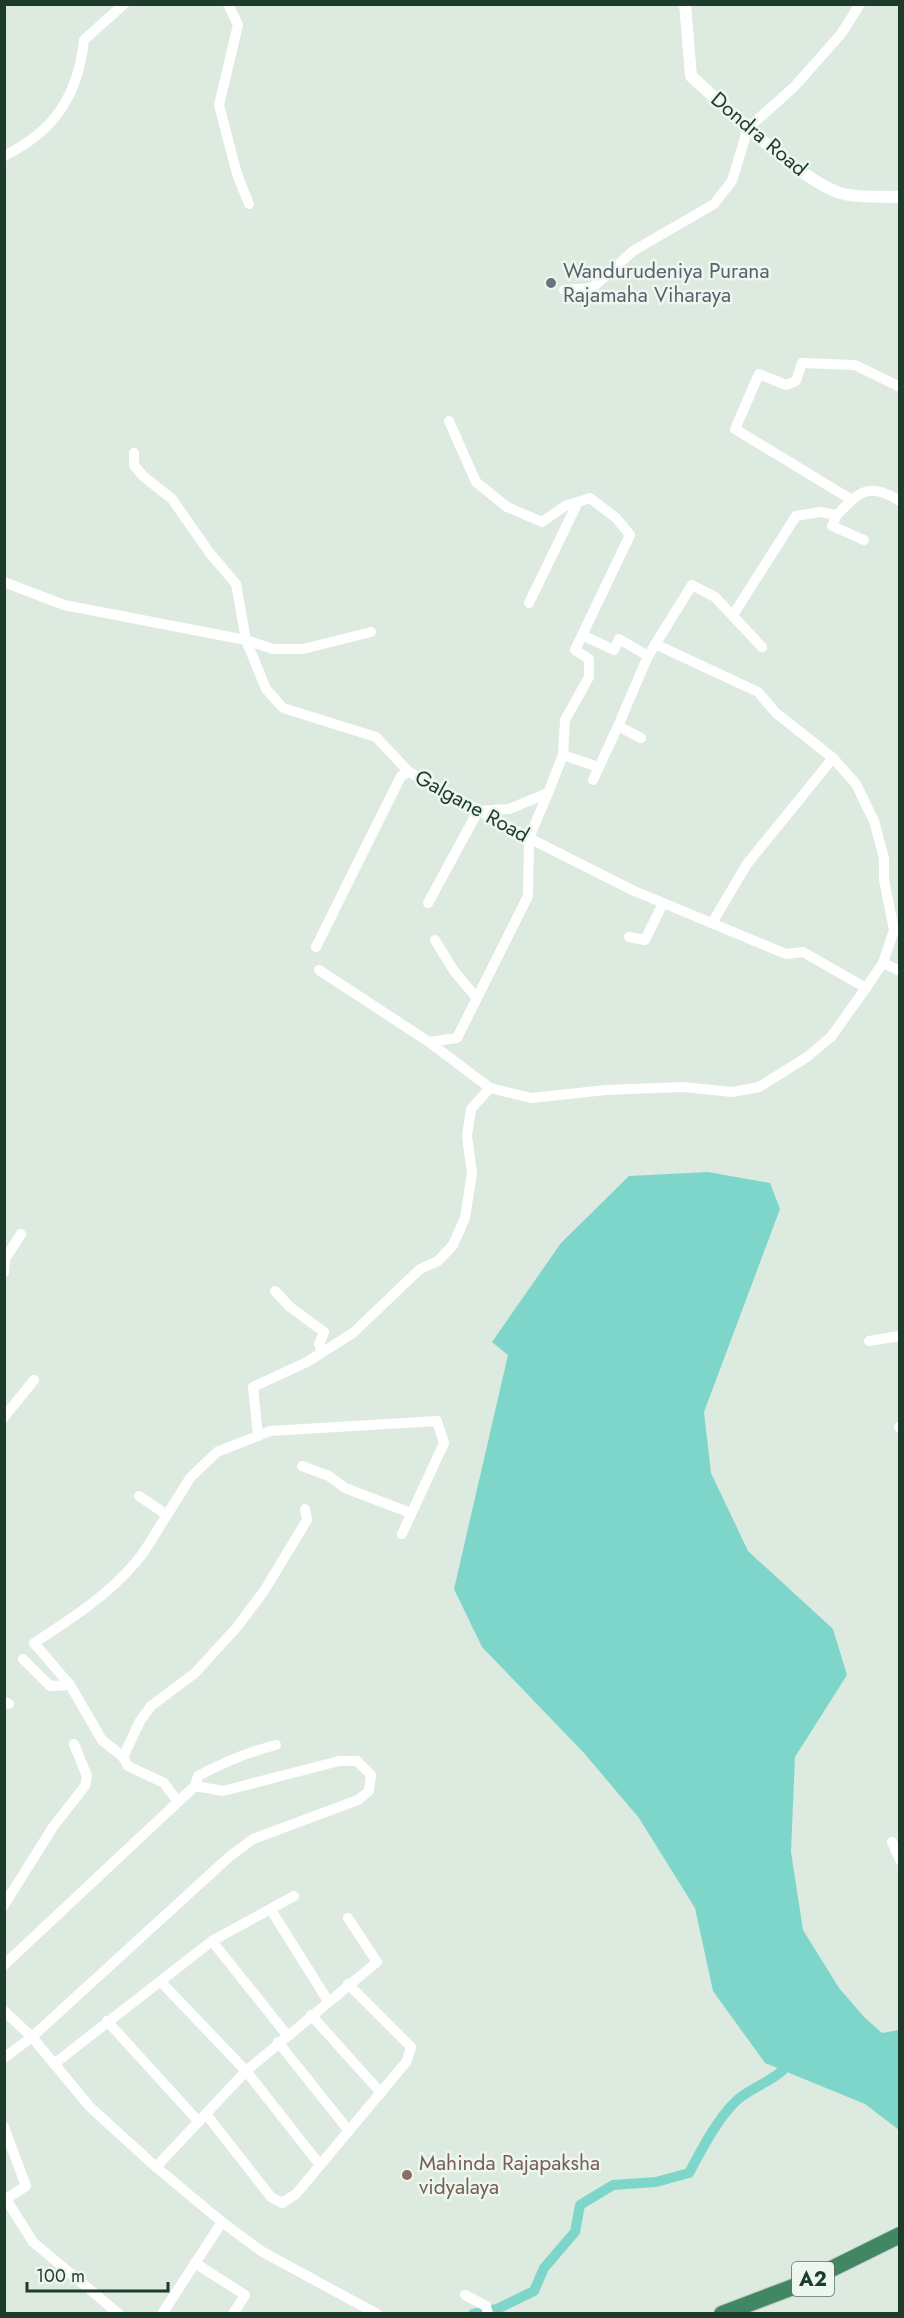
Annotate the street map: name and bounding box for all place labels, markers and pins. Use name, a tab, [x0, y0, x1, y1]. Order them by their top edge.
place label: Wandurudeniya Purana Rajamaha Viharaya	[563, 256, 770, 310]
marker: Wandurudeniya Purana Rajamaha Viharaya	[544, 276, 558, 290]
place label: Mahinda Rajapaksha vidyalaya	[419, 2148, 600, 2202]
marker: Mahinda Rajapaksha vidyalaya	[400, 2168, 414, 2182]

